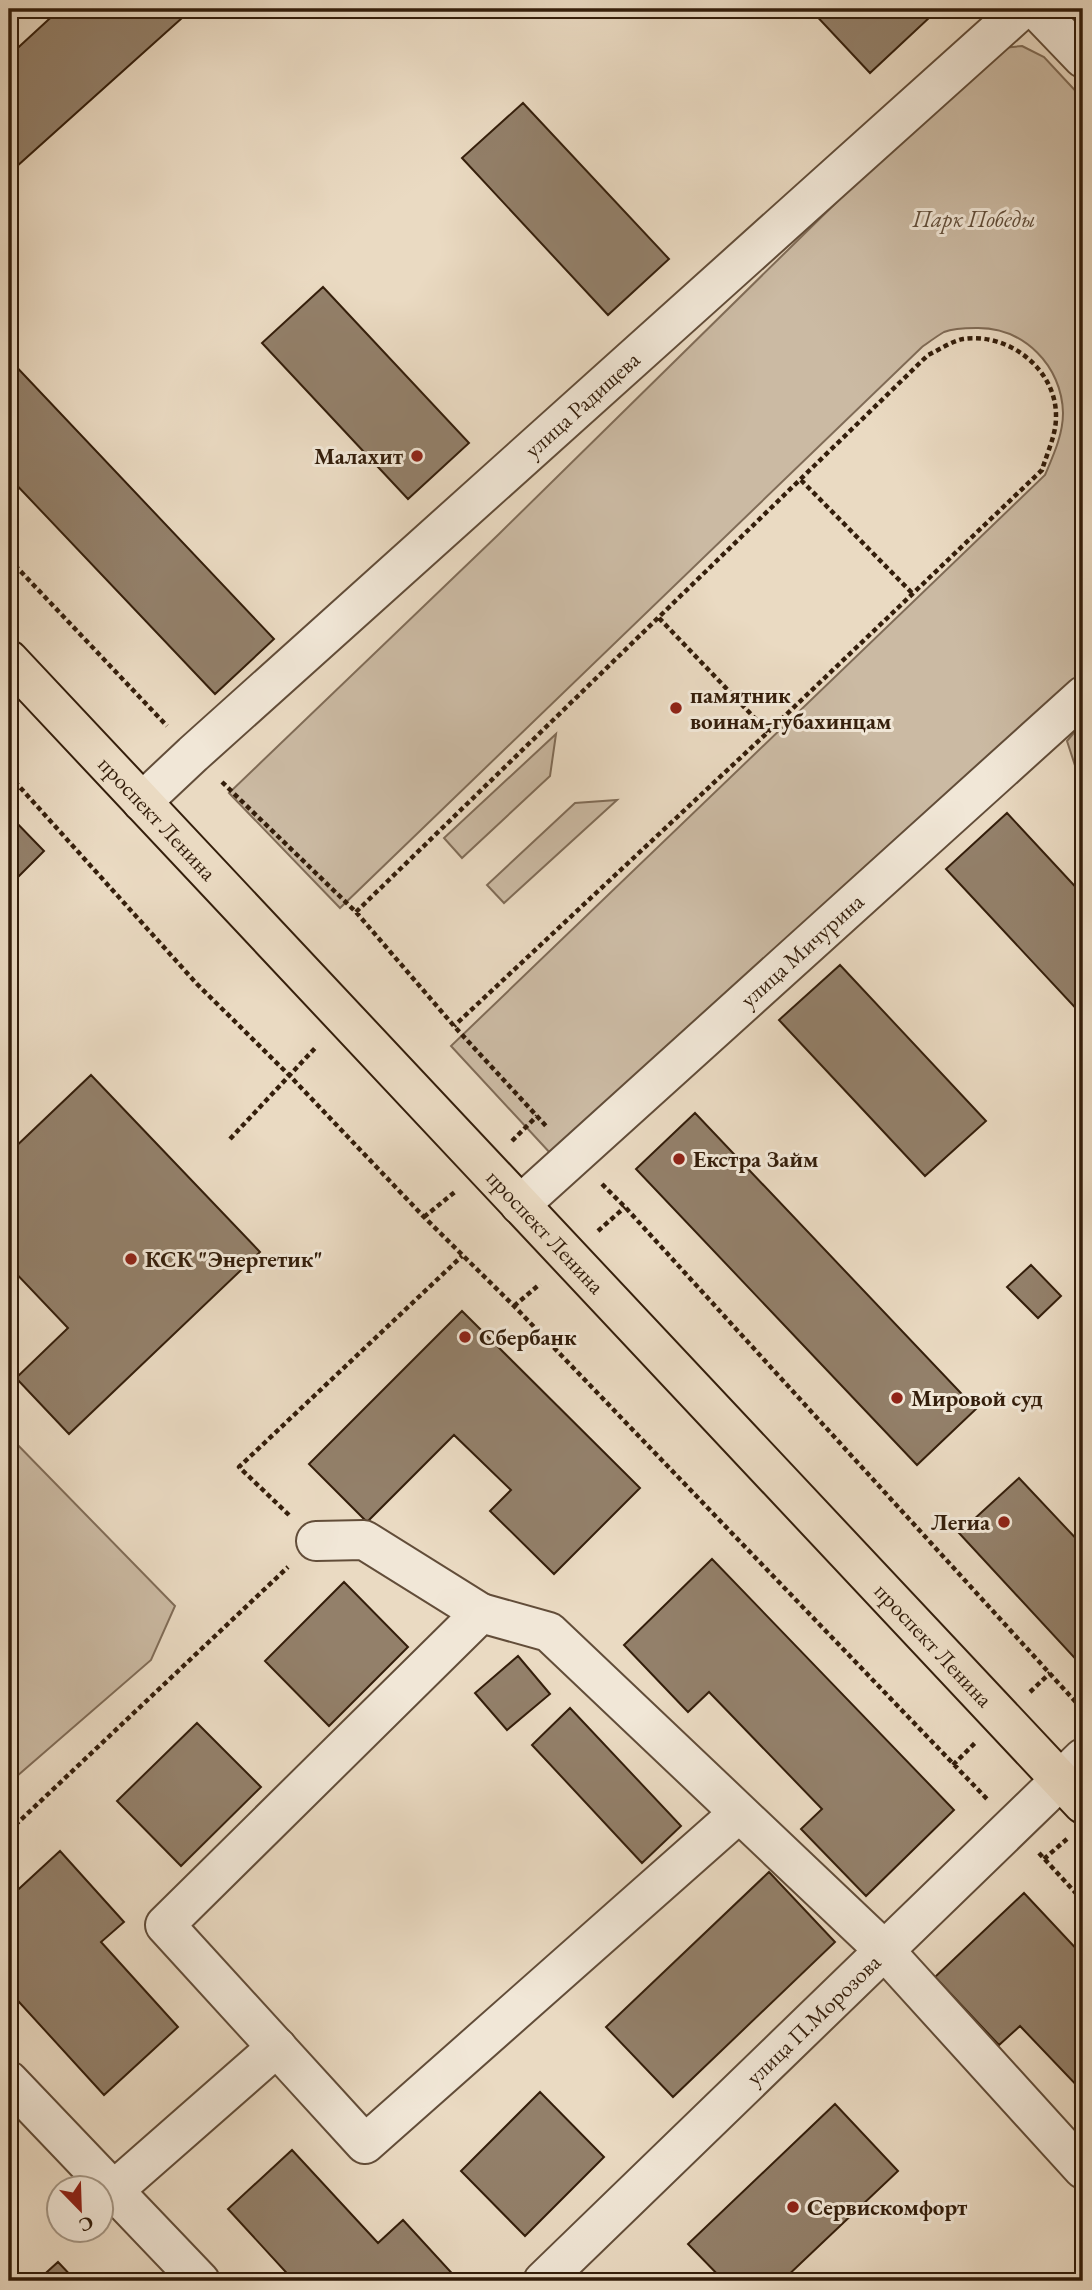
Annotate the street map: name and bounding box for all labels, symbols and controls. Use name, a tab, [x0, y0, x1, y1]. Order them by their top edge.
park label: Парк Победы	[912, 204, 1035, 234]
street label: улица Радищева	[518, 344, 647, 464]
place label: Малахит	[314, 441, 404, 471]
marker: Малахит	[409, 448, 425, 464]
place label: памятник воинам-губахинцам	[690, 680, 892, 736]
marker: памятник воинам-губахинцам	[668, 700, 684, 716]
street label: проспект Ленина	[92, 750, 224, 887]
street label: улица Мичурина	[734, 886, 871, 1014]
place label: Екстра Займ	[693, 1144, 819, 1174]
marker: Екстра Займ	[671, 1151, 687, 1167]
street label: проспект Ленина	[480, 1163, 612, 1301]
place label: КСК "Энергетик"	[145, 1244, 323, 1274]
marker: КСК "Энергетик"	[123, 1251, 139, 1267]
place label: Сбербанк	[479, 1322, 577, 1352]
marker: Сбербанк	[457, 1329, 473, 1345]
place label: Мировой суд	[911, 1383, 1043, 1413]
marker: Мировой суд	[889, 1390, 905, 1406]
place label: Легиа	[931, 1507, 991, 1537]
marker: Легиа	[996, 1514, 1012, 1530]
street label: проспект Ленина	[868, 1576, 1000, 1714]
street label: улица П.Морозова	[739, 1947, 887, 2092]
north arrow	[46, 2174, 116, 2244]
place label: Сервискомфорт	[807, 2192, 968, 2222]
marker: Сервискомфорт	[785, 2199, 801, 2215]
text: С	[75, 2210, 98, 2238]

